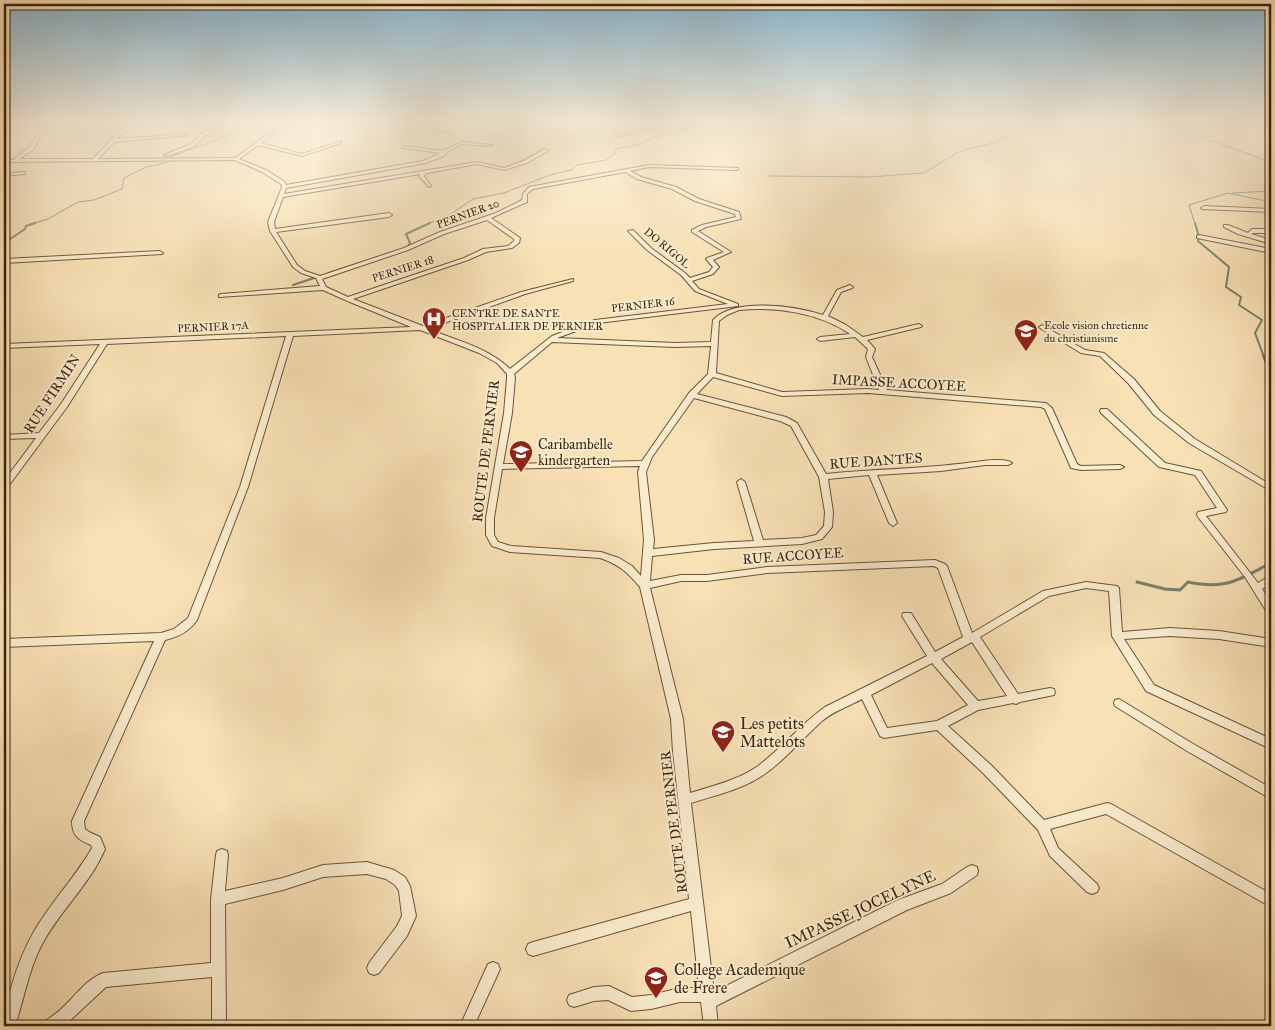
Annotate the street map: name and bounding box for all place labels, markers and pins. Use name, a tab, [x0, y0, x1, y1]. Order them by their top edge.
hospital icon: CENTRE DE SANTE HOSPITALIER DE PERNIER	[421, 306, 447, 340]
place label: CENTRE DE SANTE HOSPITALIER DE PERNIER	[452, 307, 603, 333]
school or university icon: Ecole vision chretienne du christianisme	[1013, 318, 1039, 352]
place label: Ecole vision chretienne du christianisme	[1044, 319, 1149, 345]
place label: Caribambelle kindergarten	[538, 436, 613, 469]
school or university icon: Caribambelle kindergarten	[508, 439, 534, 473]
place label: Les petits Mattelots	[740, 714, 805, 751]
school or university icon: Les petits Mattelots	[710, 719, 736, 753]
place label: College Academique de Frere	[674, 960, 806, 997]
school or university icon: College Academique de Frere	[643, 965, 669, 999]

